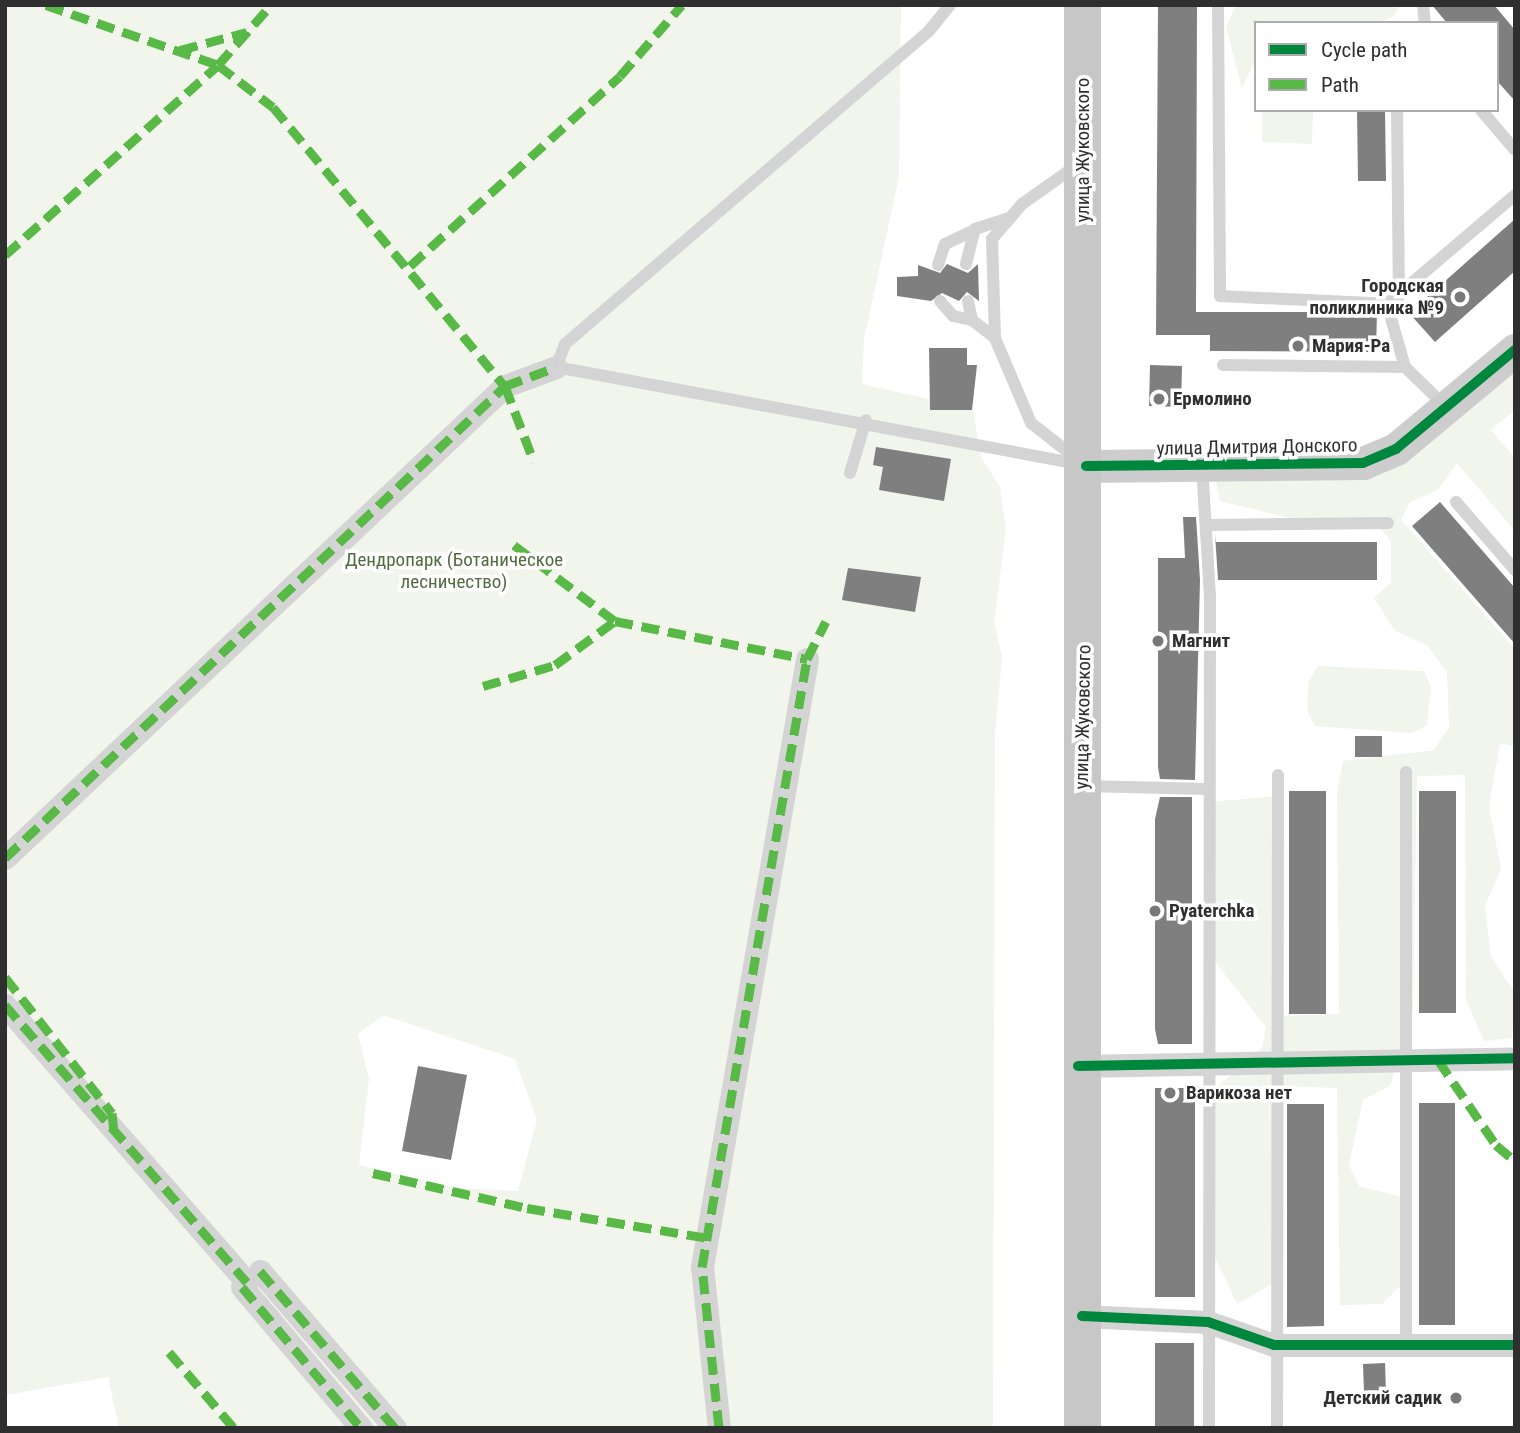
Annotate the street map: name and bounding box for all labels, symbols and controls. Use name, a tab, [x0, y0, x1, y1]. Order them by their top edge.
legend	[1254, 21, 1499, 112]
text: Cycle path	[1321, 38, 1407, 62]
text: Path	[1321, 73, 1359, 97]
street label: улица Жуковского	[1072, 78, 1094, 222]
place label: Городская поликлиника №9	[1310, 275, 1444, 319]
marker: Городская поликлиника №9	[1450, 287, 1470, 307]
place label: Мария-Ра	[1312, 335, 1390, 357]
marker: Мария-Ра	[1290, 338, 1306, 354]
place label: Ермолино	[1173, 388, 1252, 410]
marker: Ермолино	[1151, 391, 1167, 407]
street label: улица Дмитрия Донского	[1156, 434, 1358, 460]
park label: Дендропарк (Ботаническое лесничество)	[345, 549, 563, 593]
place label: Магнит	[1172, 630, 1230, 652]
marker: Магнит	[1150, 633, 1166, 649]
street label: улица Жуковского	[1070, 644, 1096, 790]
place label: Pyaterchka	[1169, 900, 1254, 922]
marker: Pyaterchka	[1147, 903, 1163, 919]
place label: Варикоза нет	[1186, 1082, 1292, 1104]
marker: Варикоза нет	[1160, 1083, 1180, 1103]
place label: Детский садик	[1324, 1387, 1442, 1409]
marker: Детский садик	[1448, 1390, 1464, 1406]

